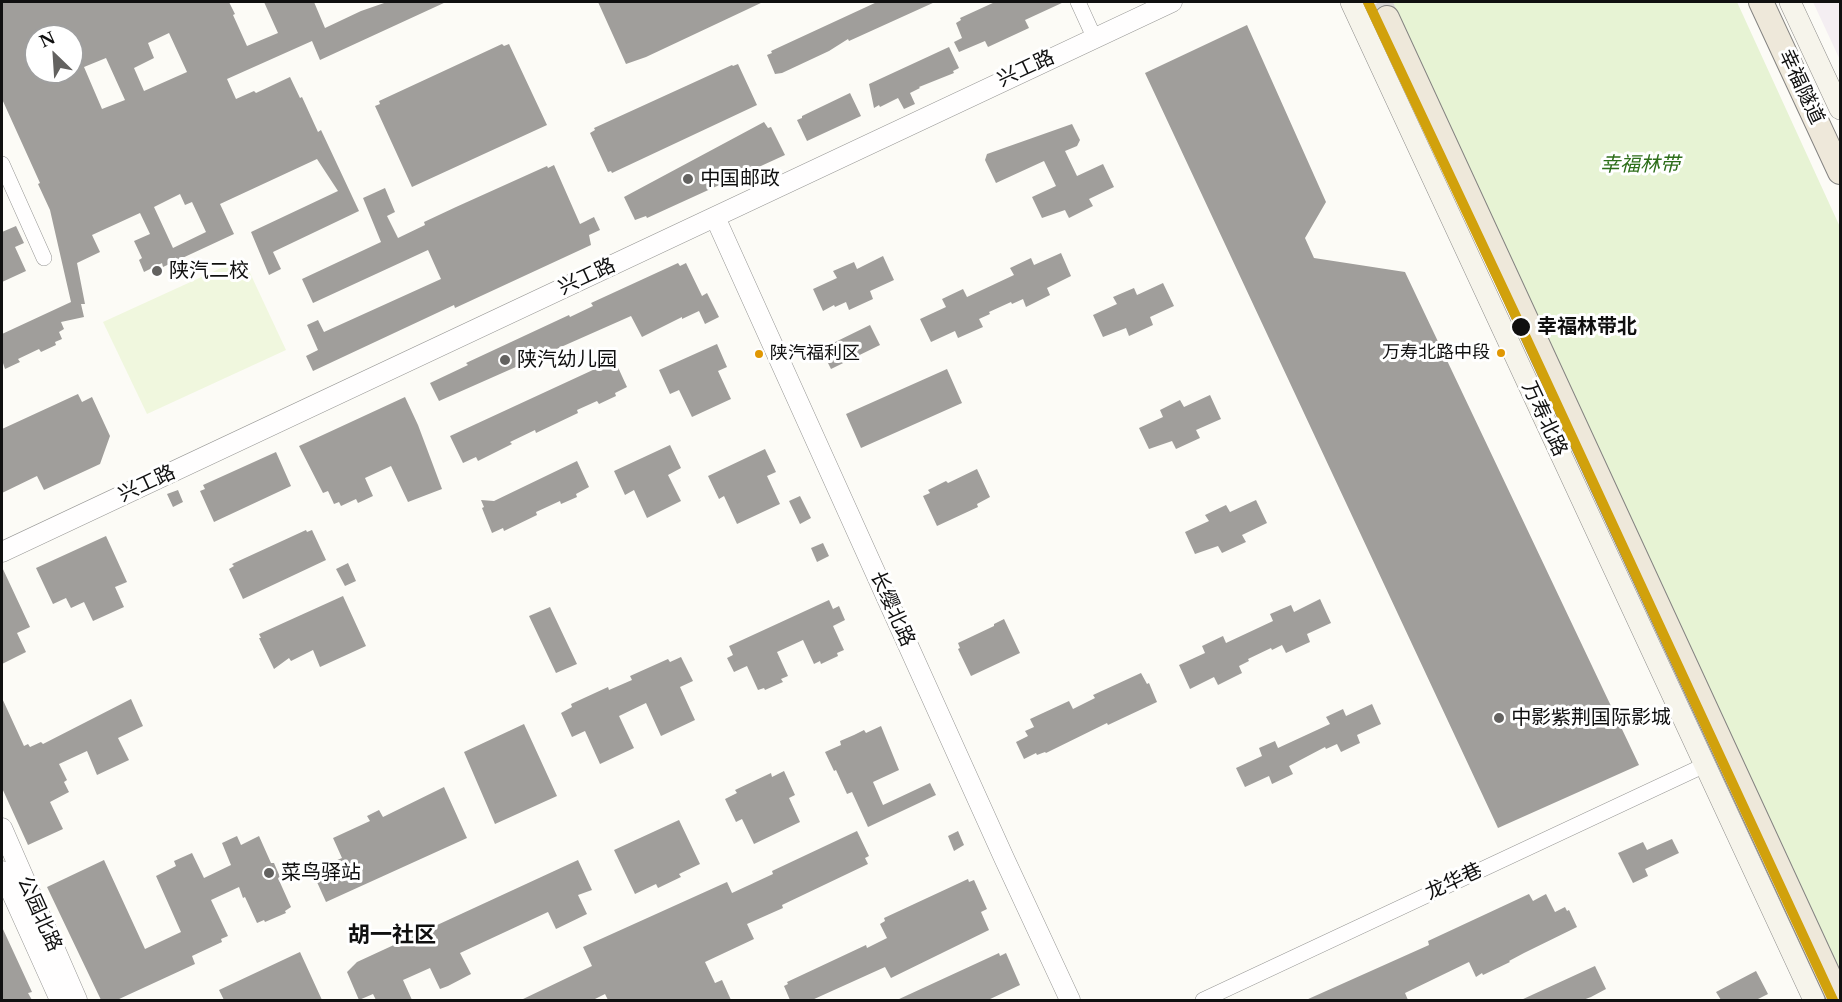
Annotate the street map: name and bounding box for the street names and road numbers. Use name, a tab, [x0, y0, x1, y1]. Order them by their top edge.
street label: 兴工路	[994, 45, 1058, 93]
street label: 幸福隧道	[1773, 46, 1829, 128]
street label: 兴工路	[555, 253, 619, 301]
street label: 万寿北路	[1516, 378, 1572, 460]
street label: 兴工路	[115, 460, 179, 508]
street label: 长缨北路	[865, 568, 919, 650]
street label: 龙华巷	[1422, 858, 1486, 906]
street label: 公园北路	[12, 873, 66, 955]

